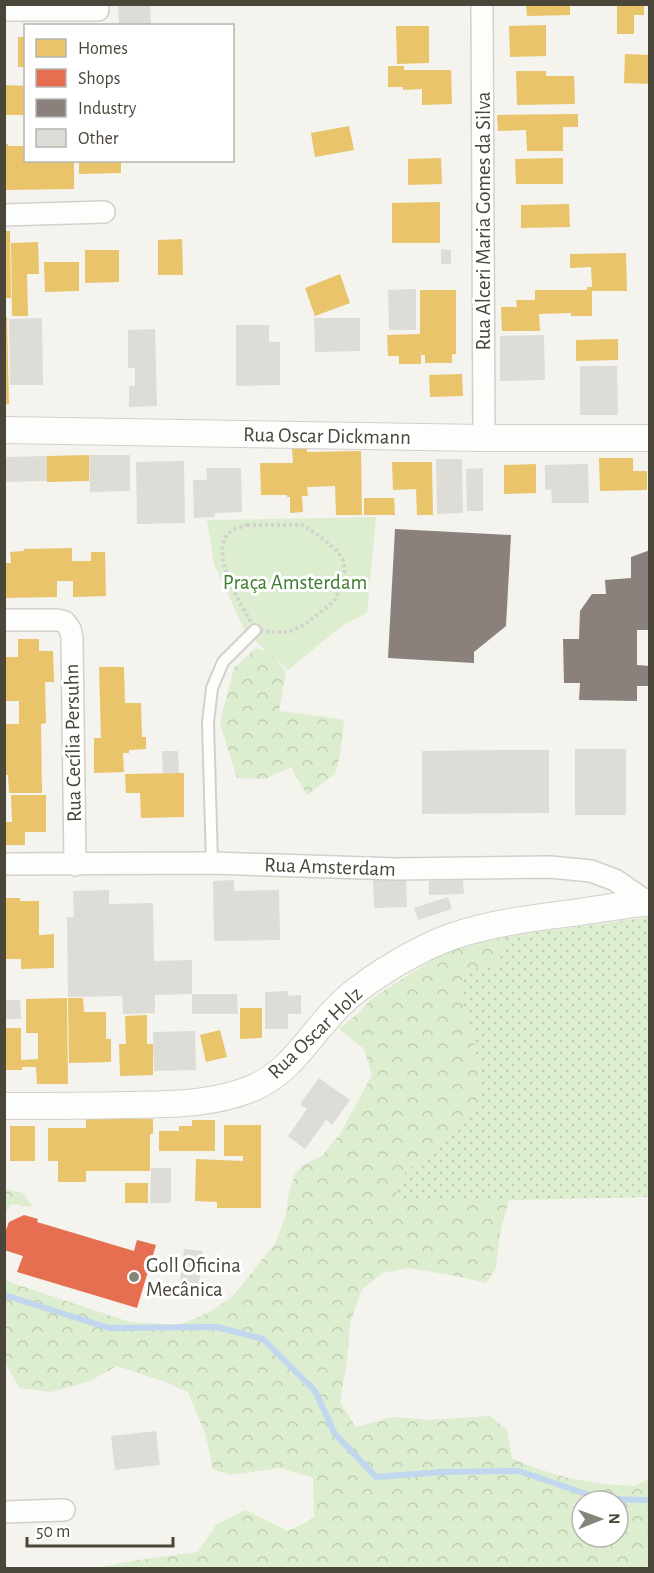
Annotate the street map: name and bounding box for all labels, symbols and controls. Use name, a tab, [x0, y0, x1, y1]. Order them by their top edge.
legend	[24, 24, 234, 162]
text: Homes	[78, 40, 128, 58]
text: Shops	[78, 70, 120, 88]
street label: Rua Alceri Maria Gomes da Silva	[473, 91, 494, 350]
text: Industry	[78, 100, 137, 118]
text: Other	[78, 130, 119, 148]
street label: Rua Oscar Dickmann	[243, 424, 411, 448]
park label: Praça Amsterdam	[223, 572, 367, 593]
street label: Rua Cecília Persuhn	[61, 664, 85, 822]
street label: Rua Amsterdam	[264, 854, 396, 880]
street label: Rua Oscar Holz	[264, 983, 366, 1083]
place label: Goll Oficina Mecânica	[146, 1255, 241, 1300]
marker: Goll Oficina Mecânica	[127, 1270, 141, 1284]
north arrow	[570, 1489, 630, 1549]
scale bar	[27, 1510, 172, 1548]
text: N	[606, 1513, 622, 1524]
text: 50 m	[36, 1523, 70, 1541]

